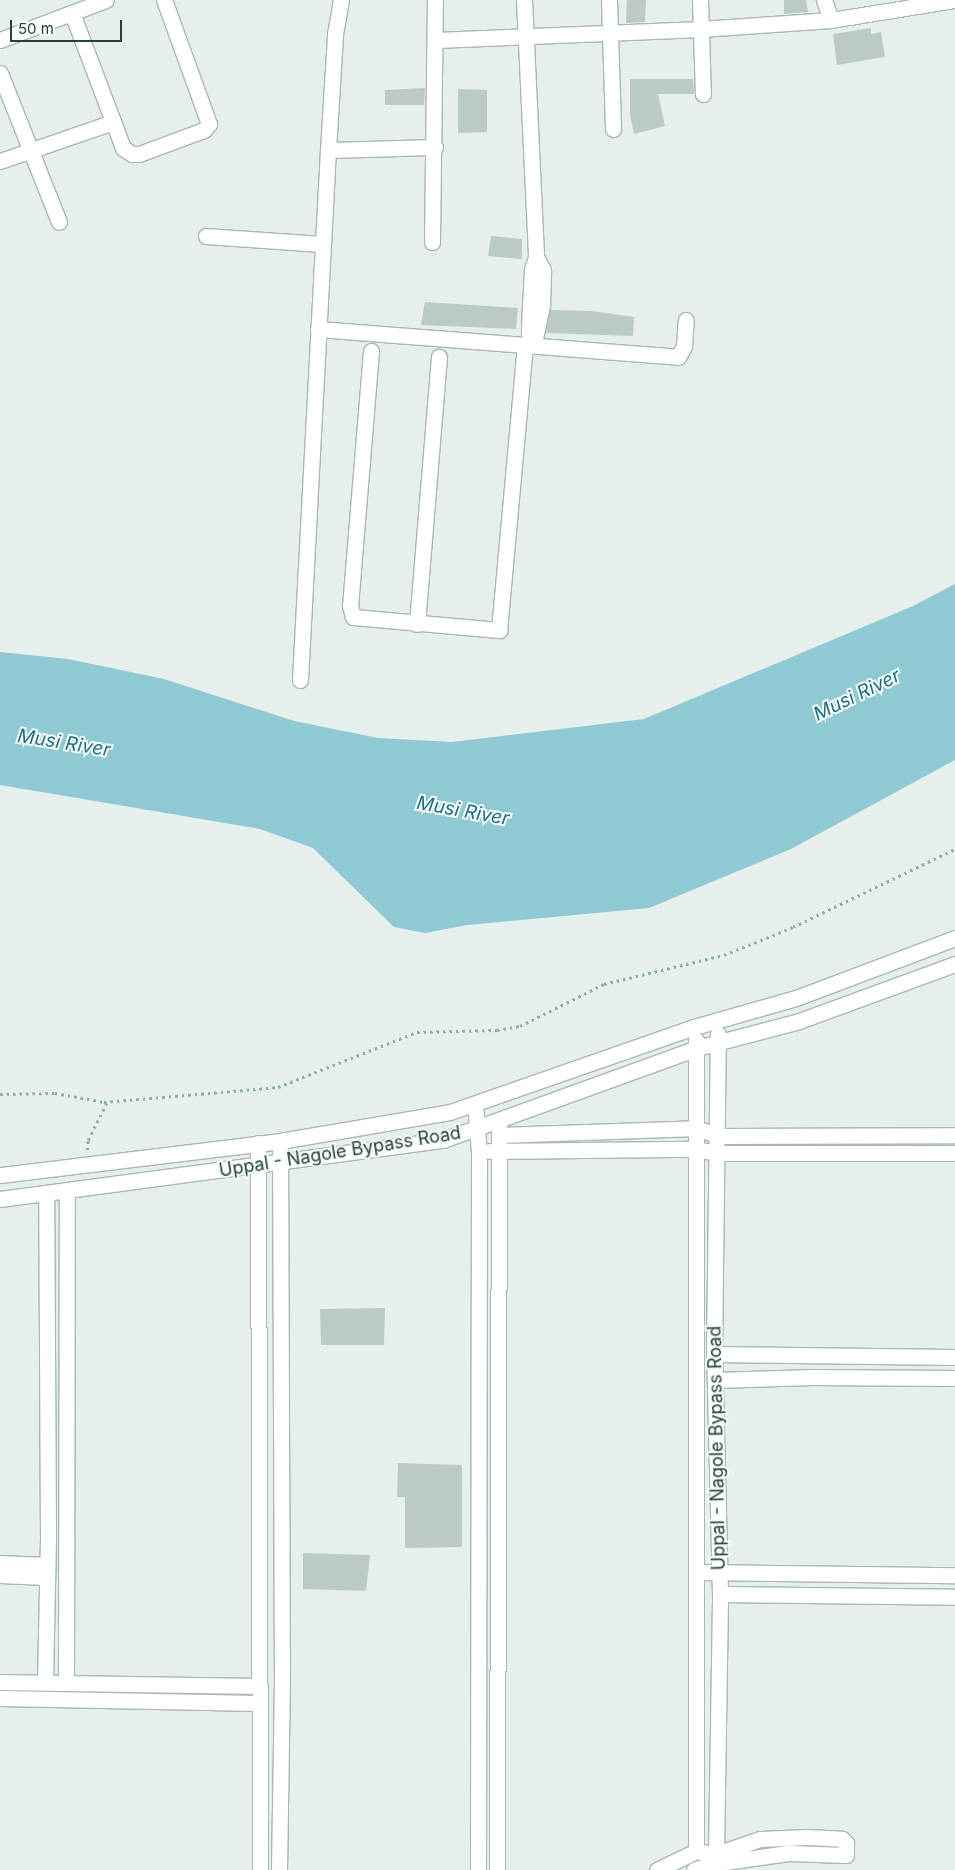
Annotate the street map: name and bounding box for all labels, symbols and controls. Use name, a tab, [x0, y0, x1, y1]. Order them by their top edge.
scale bar	[12, 10, 125, 42]
text: 50 m	[18, 19, 54, 38]
water label: Musi River	[810, 664, 904, 726]
water label: Musi River	[16, 724, 112, 762]
water label: Musi River	[415, 792, 511, 830]
street label: Uppal - Nagole Bypass Road	[218, 1122, 462, 1182]
street label: Uppal - Nagole Bypass Road	[704, 1326, 730, 1570]

